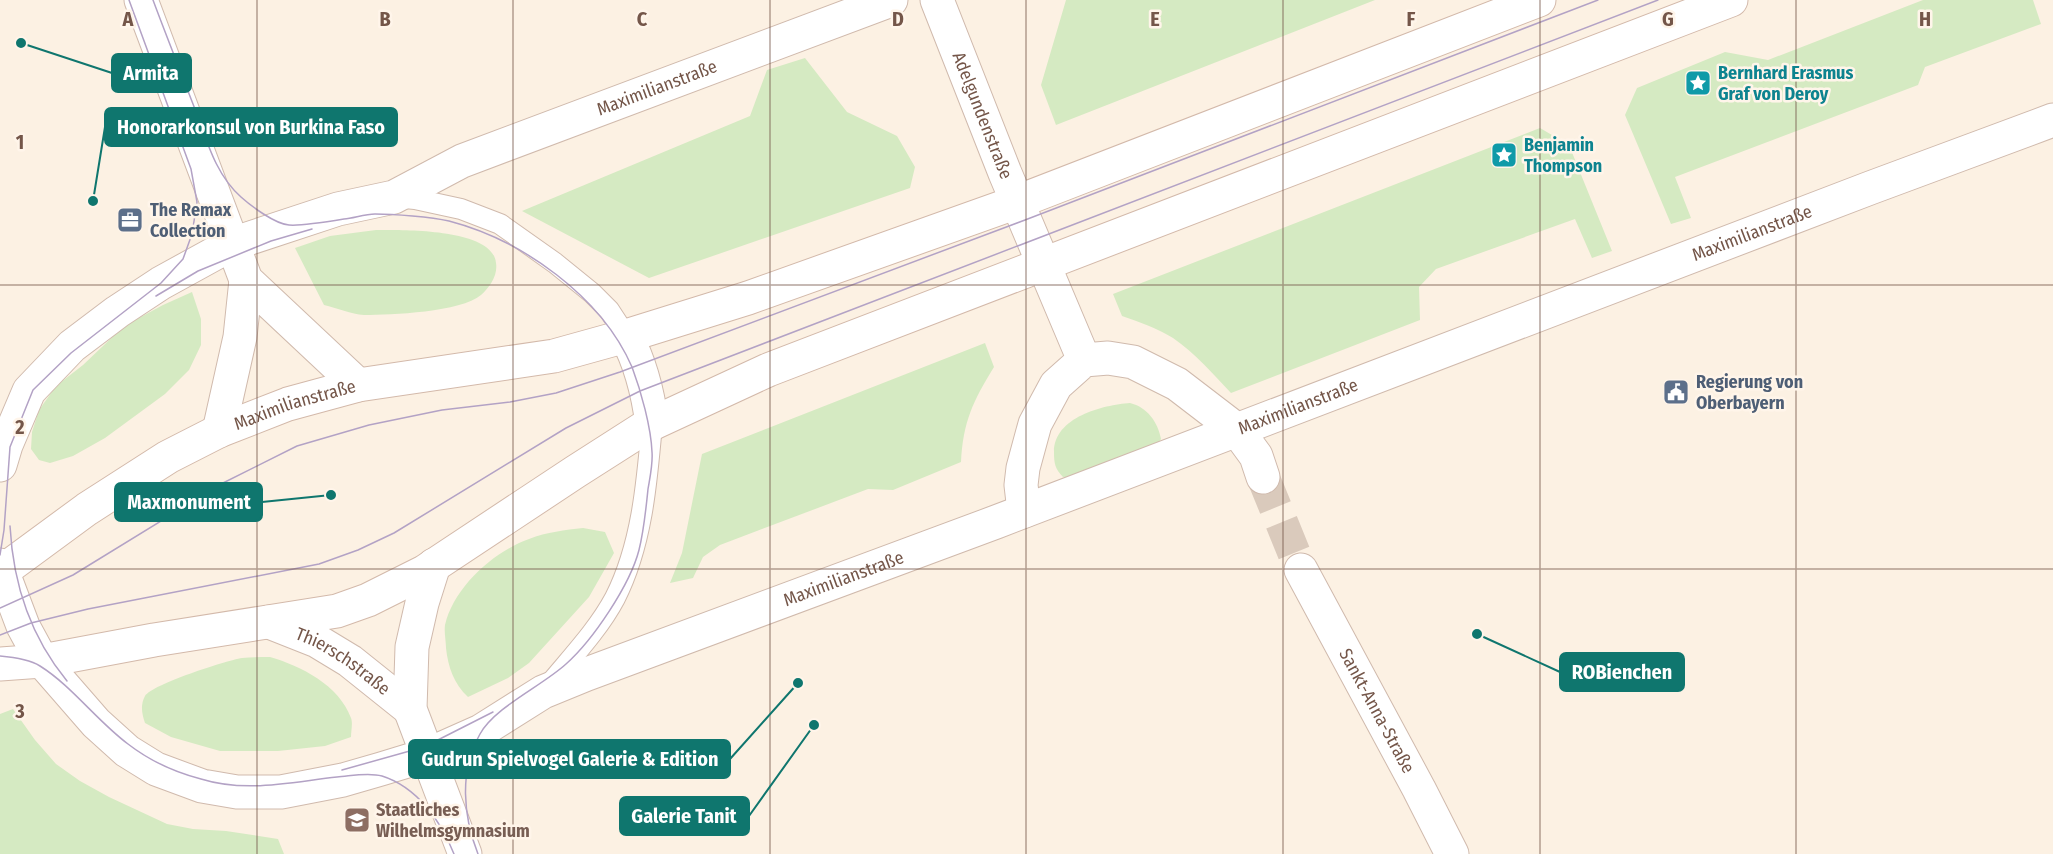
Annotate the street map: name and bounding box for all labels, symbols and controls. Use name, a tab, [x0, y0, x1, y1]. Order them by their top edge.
text: A	[122, 7, 135, 31]
text: B	[379, 7, 391, 31]
text: C	[637, 7, 648, 31]
text: D	[892, 7, 904, 31]
text: E	[1150, 7, 1160, 31]
text: F	[1407, 7, 1416, 31]
text: G	[1662, 7, 1674, 31]
text: H	[1919, 7, 1931, 31]
street label: Adelgundenstraße	[947, 49, 1017, 182]
callout: Armita	[112, 54, 191, 92]
street label: Maximilianstraße	[594, 55, 720, 120]
text: Armita	[122, 61, 179, 85]
place label: Bernhard Erasmus Graf von Deroy	[1718, 62, 1853, 105]
place icon: Bernhard Erasmus Graf von Deroy	[1683, 68, 1713, 98]
callout: Honorarkonsul von Burkina Faso	[105, 108, 397, 146]
text: Honorarkonsul von Burkina Faso	[117, 115, 385, 139]
text: 1	[16, 130, 24, 154]
place label: Benjamin Thompson	[1524, 134, 1602, 177]
place icon: Benjamin Thompson	[1489, 140, 1519, 170]
place label: The Remax Collection	[150, 199, 232, 242]
street label: Maximilianstraße	[1689, 200, 1815, 266]
office icon: The Remax Collection	[115, 205, 145, 235]
place label: Regierung von Oberbayern	[1696, 371, 1803, 414]
street label: Maximilianstraße	[1235, 374, 1361, 439]
street label: Maximilianstraße	[231, 375, 358, 435]
public building icon: Regierung von Oberbayern	[1661, 377, 1691, 407]
text: 2	[14, 415, 25, 439]
callout: Maxmonument	[115, 483, 262, 521]
text: Maxmonument	[127, 490, 252, 514]
street label: Maximilianstraße	[780, 546, 907, 611]
street label: Thierschstraße	[292, 623, 395, 700]
street label: Sankt-Anna-Straße	[1334, 645, 1419, 777]
callout: ROBienchen	[1560, 653, 1684, 691]
text: ROBienchen	[1572, 660, 1672, 684]
text: 3	[14, 699, 25, 723]
callout: Gudrun Spielvogel Galerie & Edition	[409, 740, 730, 778]
text: Gudrun Spielvogel Galerie & Edition	[422, 747, 718, 771]
callout: Galerie Tanit	[620, 797, 749, 835]
place label: Staatliches Wilhelmsgymnasium	[376, 799, 530, 842]
text: Galerie Tanit	[631, 804, 738, 828]
school or university icon: Staatliches Wilhelmsgymnasium	[342, 805, 372, 835]

